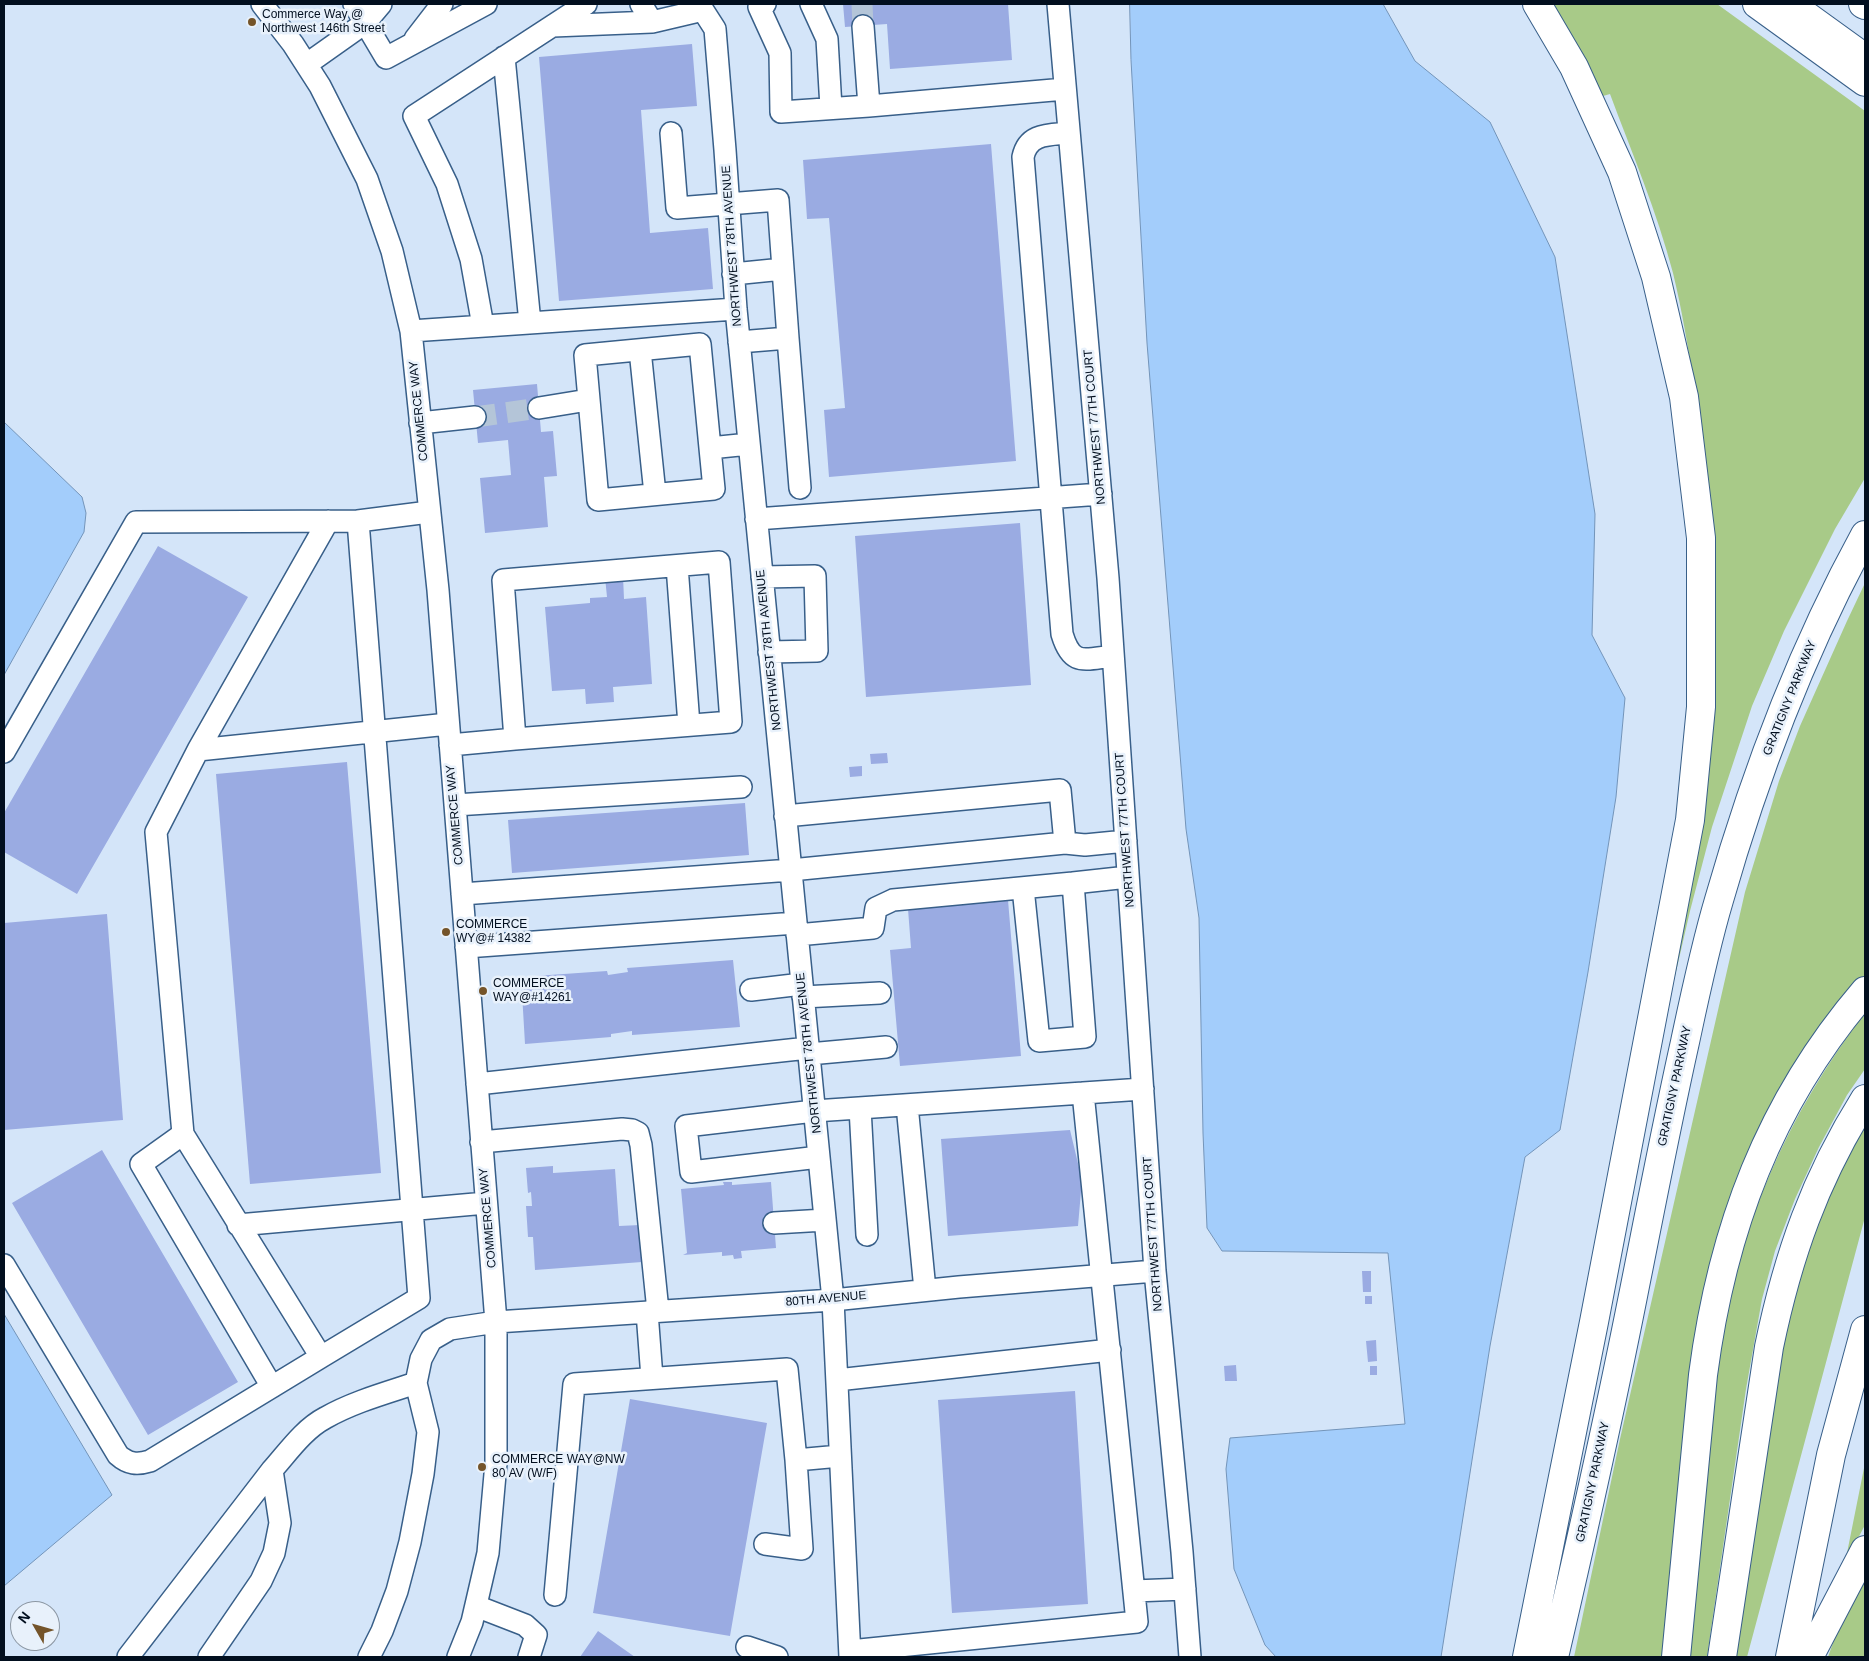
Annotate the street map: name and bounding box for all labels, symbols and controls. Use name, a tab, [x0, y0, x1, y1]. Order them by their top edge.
place label: Commerce Way @ Northwest 146th Street	[262, 8, 385, 36]
marker: Commerce Way @ Northwest 146th Street	[246, 16, 258, 28]
street label: NORTHWEST 78TH AVENUE	[719, 165, 745, 327]
street label: NORTHWEST 77TH COURT	[1081, 349, 1109, 505]
street label: COMMERCE WAY	[407, 360, 431, 462]
street label: NORTHWEST 78TH AVENUE	[753, 569, 785, 731]
street label: GRATIGNY PARKWAY	[1760, 638, 1820, 758]
street label: NORTHWEST 77TH COURT	[1112, 752, 1138, 908]
street label: COMMERCE WAY	[443, 764, 467, 866]
place label: COMMERCE WY@# 14382	[456, 918, 531, 946]
marker: COMMERCE WY@# 14382	[440, 926, 452, 938]
street label: NORTHWEST 78TH AVENUE	[793, 972, 825, 1134]
place label: COMMERCE WAY@#14261	[493, 977, 571, 1005]
marker: COMMERCE WAY@#14261	[477, 985, 489, 997]
street label: GRATIGNY PARKWAY	[1655, 1024, 1695, 1148]
street label: NORTHWEST 77TH COURT	[1140, 1156, 1166, 1312]
street label: COMMERCE WAY	[476, 1167, 500, 1269]
street label: 80TH AVENUE	[785, 1288, 867, 1310]
street label: GRATIGNY PARKWAY	[1573, 1420, 1613, 1544]
place label: COMMERCE WAY@NW 80 AV (W/F)	[492, 1453, 625, 1481]
marker: COMMERCE WAY@NW 80 AV (W/F)	[476, 1461, 488, 1473]
north arrow	[10, 1601, 60, 1651]
text: N	[15, 1608, 33, 1626]

